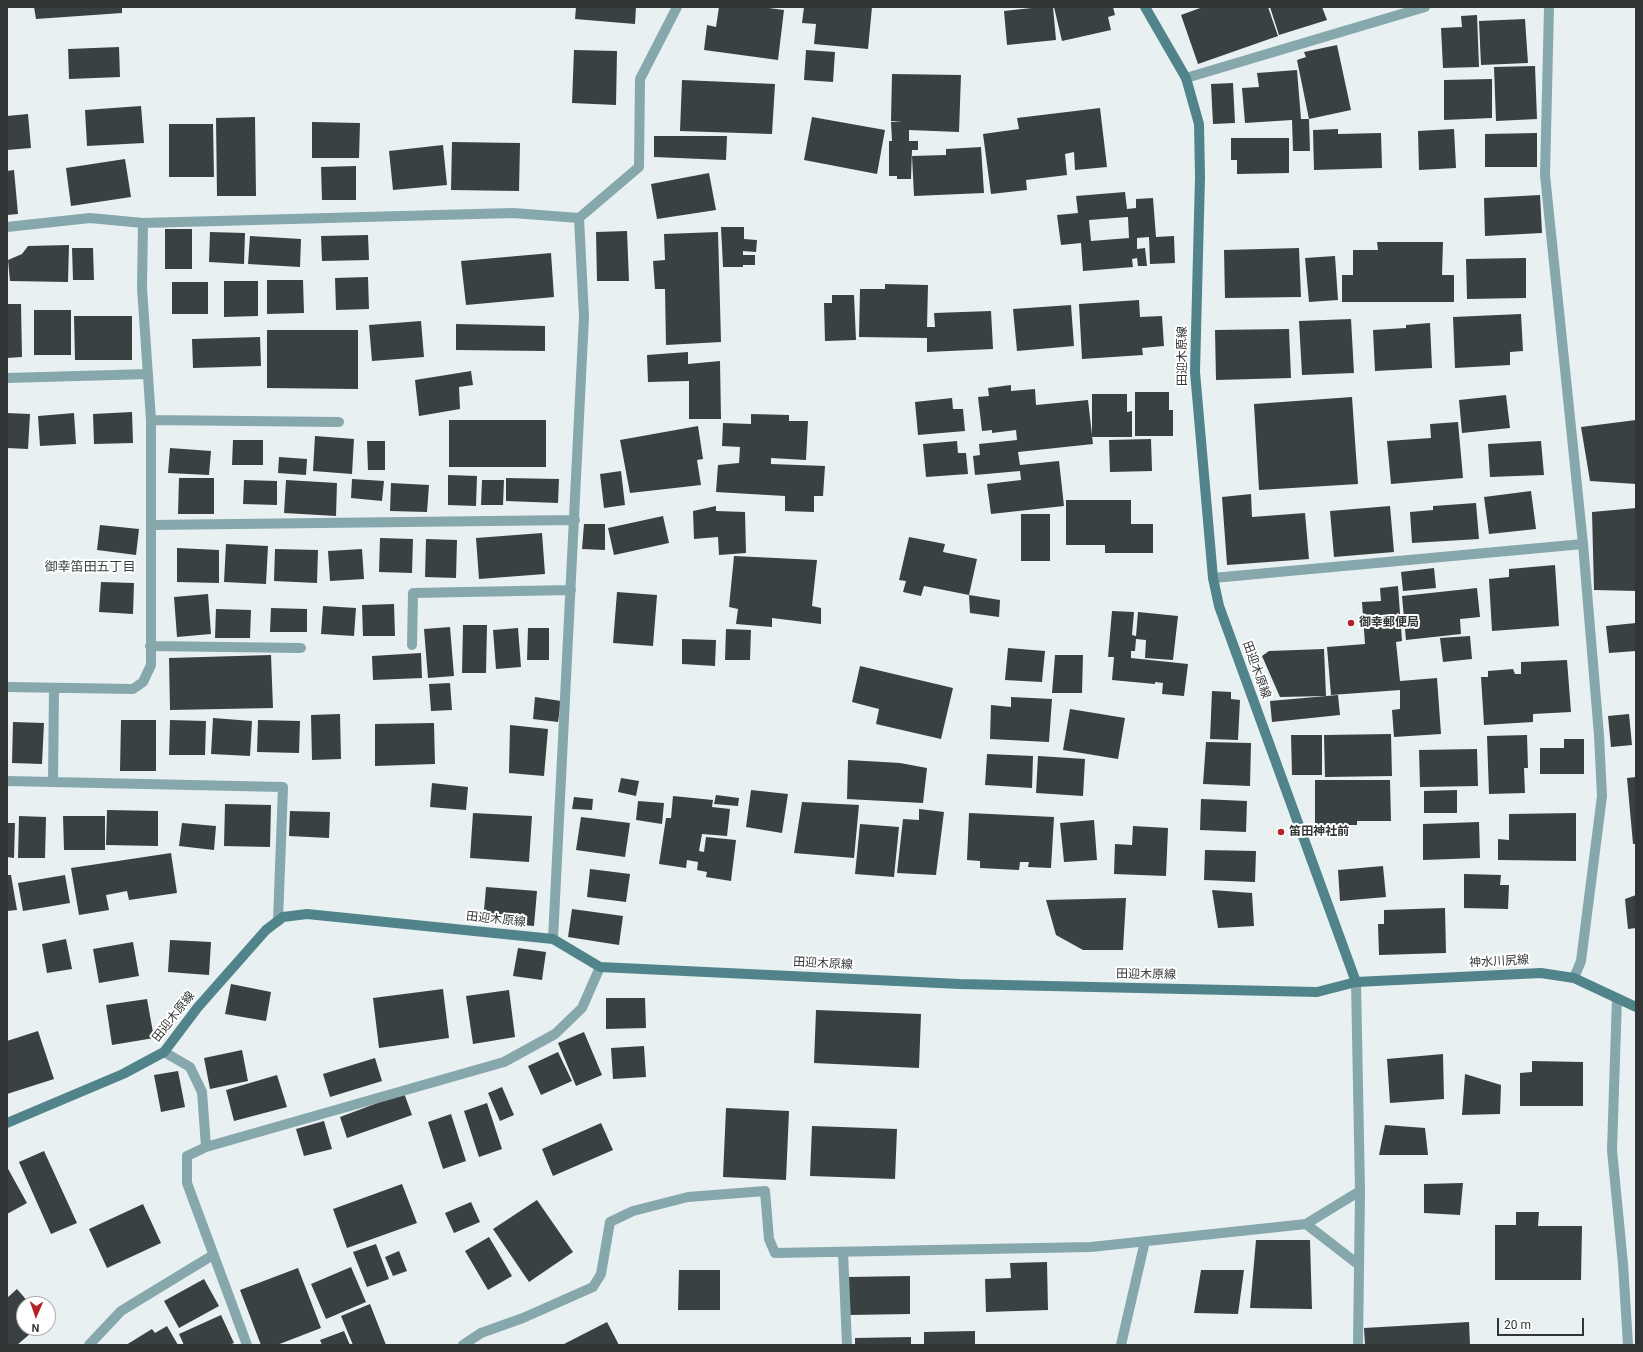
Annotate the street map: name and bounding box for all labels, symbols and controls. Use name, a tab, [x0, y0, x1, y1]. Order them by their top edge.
street label: 田迎木原線	[1176, 326, 1190, 386]
district label: 御幸笛田五丁目	[45, 560, 135, 576]
place label: 御幸郵便局	[1359, 616, 1419, 630]
marker: 御幸郵便局	[1346, 618, 1356, 628]
street label: 田迎木原線	[1239, 639, 1273, 701]
place label: 笛田神社前	[1289, 825, 1349, 839]
marker: 笛田神社前	[1276, 827, 1286, 837]
street label: 田迎木原線	[465, 910, 527, 930]
street label: 神水川尻線	[1469, 953, 1529, 971]
street label: 田迎木原線	[793, 955, 853, 973]
street label: 田迎木原線	[1116, 967, 1176, 983]
street label: 田迎木原線	[150, 989, 198, 1045]
north arrow	[16, 1296, 56, 1336]
scale bar	[1499, 1310, 1586, 1336]
text: 20 m	[1504, 1318, 1531, 1332]
text: N	[31, 1321, 40, 1334]

